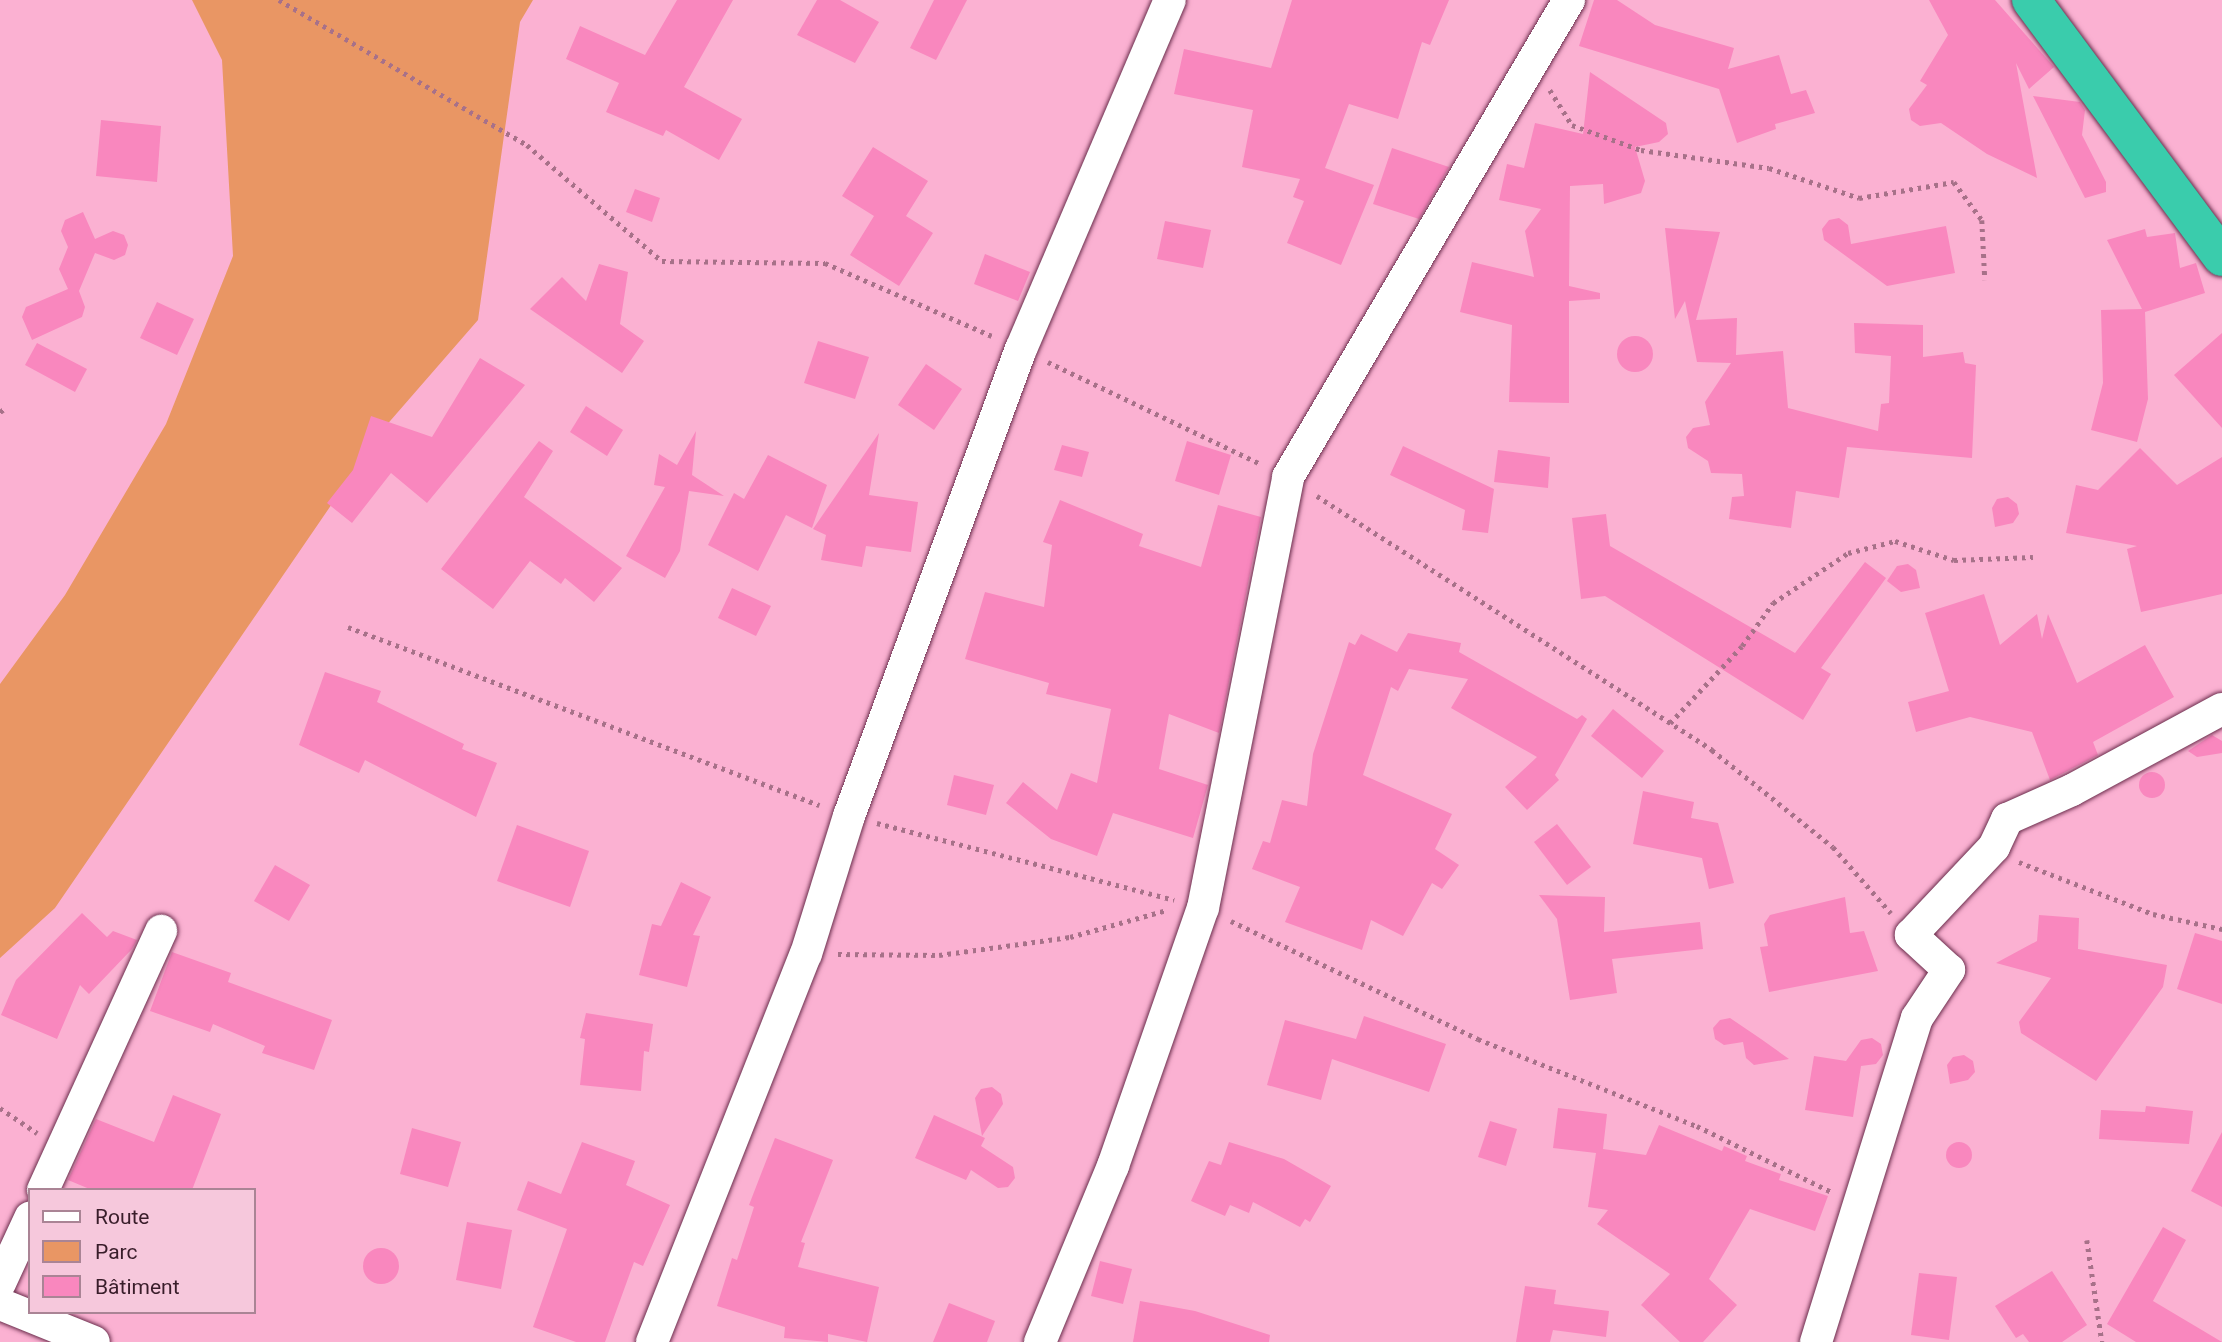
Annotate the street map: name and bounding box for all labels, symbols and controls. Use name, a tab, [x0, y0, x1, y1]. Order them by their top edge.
legend	[28, 1188, 256, 1314]
text: Route	[95, 1205, 150, 1229]
text: Parc	[95, 1240, 137, 1264]
text: Bâtiment	[95, 1275, 180, 1299]

